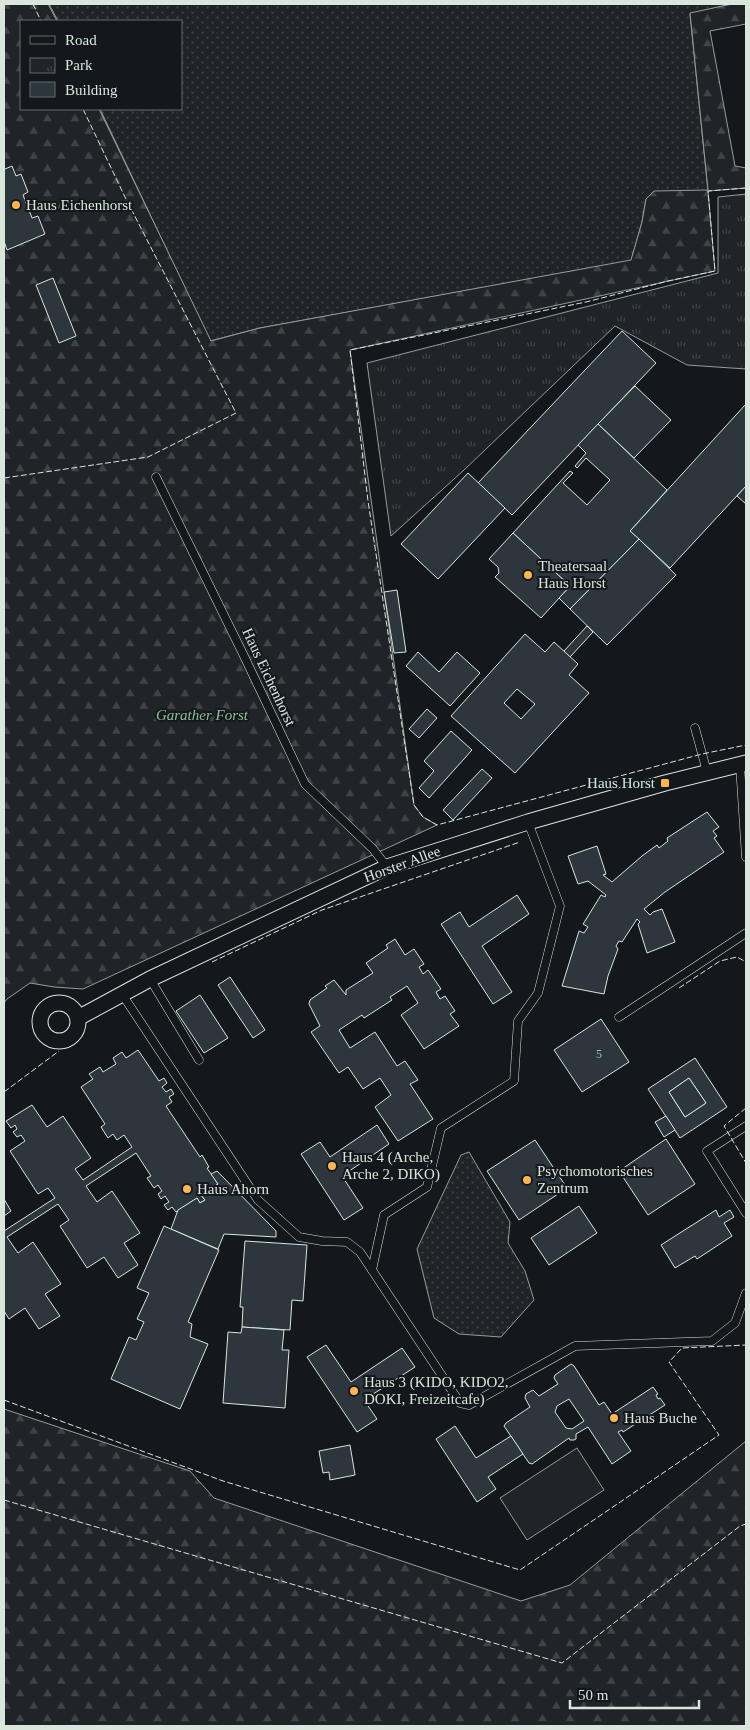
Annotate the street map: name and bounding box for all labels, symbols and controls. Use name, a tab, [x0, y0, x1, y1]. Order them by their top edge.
legend	[20, 20, 182, 110]
text: Road	[65, 32, 97, 48]
text: Park	[65, 57, 93, 73]
text: Building	[65, 82, 118, 98]
place label: Haus Eichenhorst	[26, 197, 133, 213]
marker: Haus Eichenhorst	[10, 199, 22, 211]
place label: Theatersaal Haus Horst	[538, 558, 607, 591]
marker: Theatersaal Haus Horst	[522, 569, 534, 581]
street label: Haus Eichenhorst	[239, 625, 299, 729]
park label: Garather Forst	[156, 707, 249, 723]
place label: Haus Horst	[587, 775, 656, 791]
marker: Haus Horst	[659, 777, 671, 789]
street label: Horster Allee	[361, 843, 443, 885]
house number: 5	[596, 1047, 602, 1061]
place label: Haus 4 (Arche, Arche 2, DIKO)	[342, 1149, 440, 1183]
marker: Haus 4 (Arche, Arche 2, DIKO)	[326, 1160, 338, 1172]
place label: Psychomotorisches Zentrum	[537, 1163, 653, 1196]
marker: Psychomotorisches Zentrum	[521, 1174, 533, 1186]
place label: Haus Ahorn	[197, 1181, 270, 1197]
marker: Haus Ahorn	[181, 1183, 193, 1195]
place label: Haus 3 (KIDO, KIDO2, DOKI, Freizeitcafe)	[364, 1374, 509, 1408]
marker: Haus 3 (KIDO, KIDO2, DOKI, Freizeitcafe)	[348, 1385, 360, 1397]
place label: Haus Buche	[624, 1410, 697, 1426]
marker: Haus Buche	[608, 1412, 620, 1424]
scale bar	[570, 1678, 699, 1710]
text: 50 m	[578, 1687, 609, 1703]

